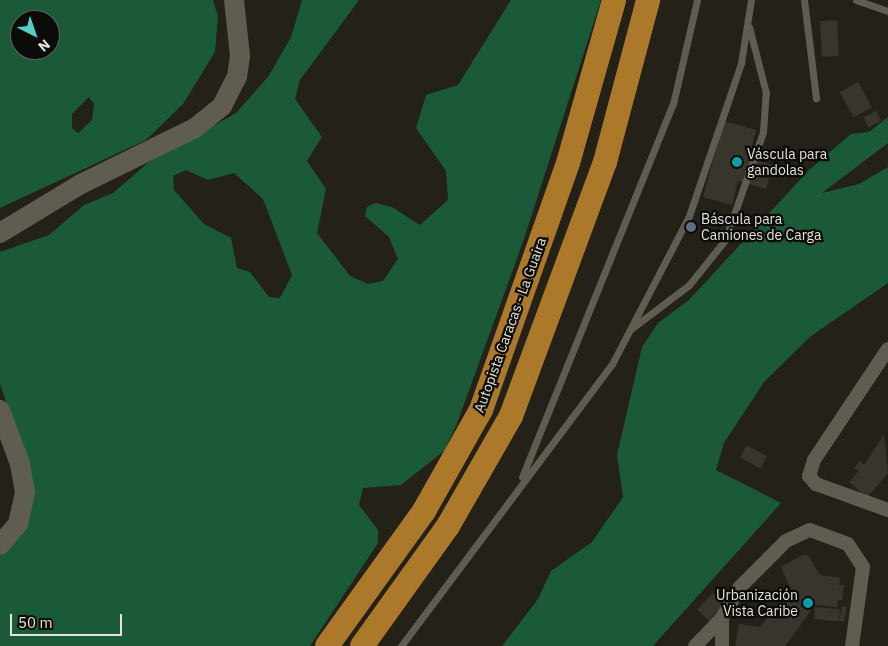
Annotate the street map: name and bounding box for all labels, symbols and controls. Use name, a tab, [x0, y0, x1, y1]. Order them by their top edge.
north arrow	[10, 10, 60, 60]
text: N	[34, 35, 54, 56]
place label: Váscula para gandolas	[747, 146, 827, 178]
marker: Váscula para gandolas	[731, 156, 743, 168]
place label: Báscula para Camiones de Carga	[701, 211, 821, 243]
marker: Báscula para Camiones de Carga	[685, 221, 697, 233]
street label: Autopista Caracas - La Guaira	[470, 235, 550, 415]
place label: Urbanización Vista Caribe	[716, 587, 798, 620]
marker: Urbanización Vista Caribe	[802, 597, 814, 609]
scale bar	[12, 604, 125, 636]
text: 50 m	[18, 613, 53, 632]

